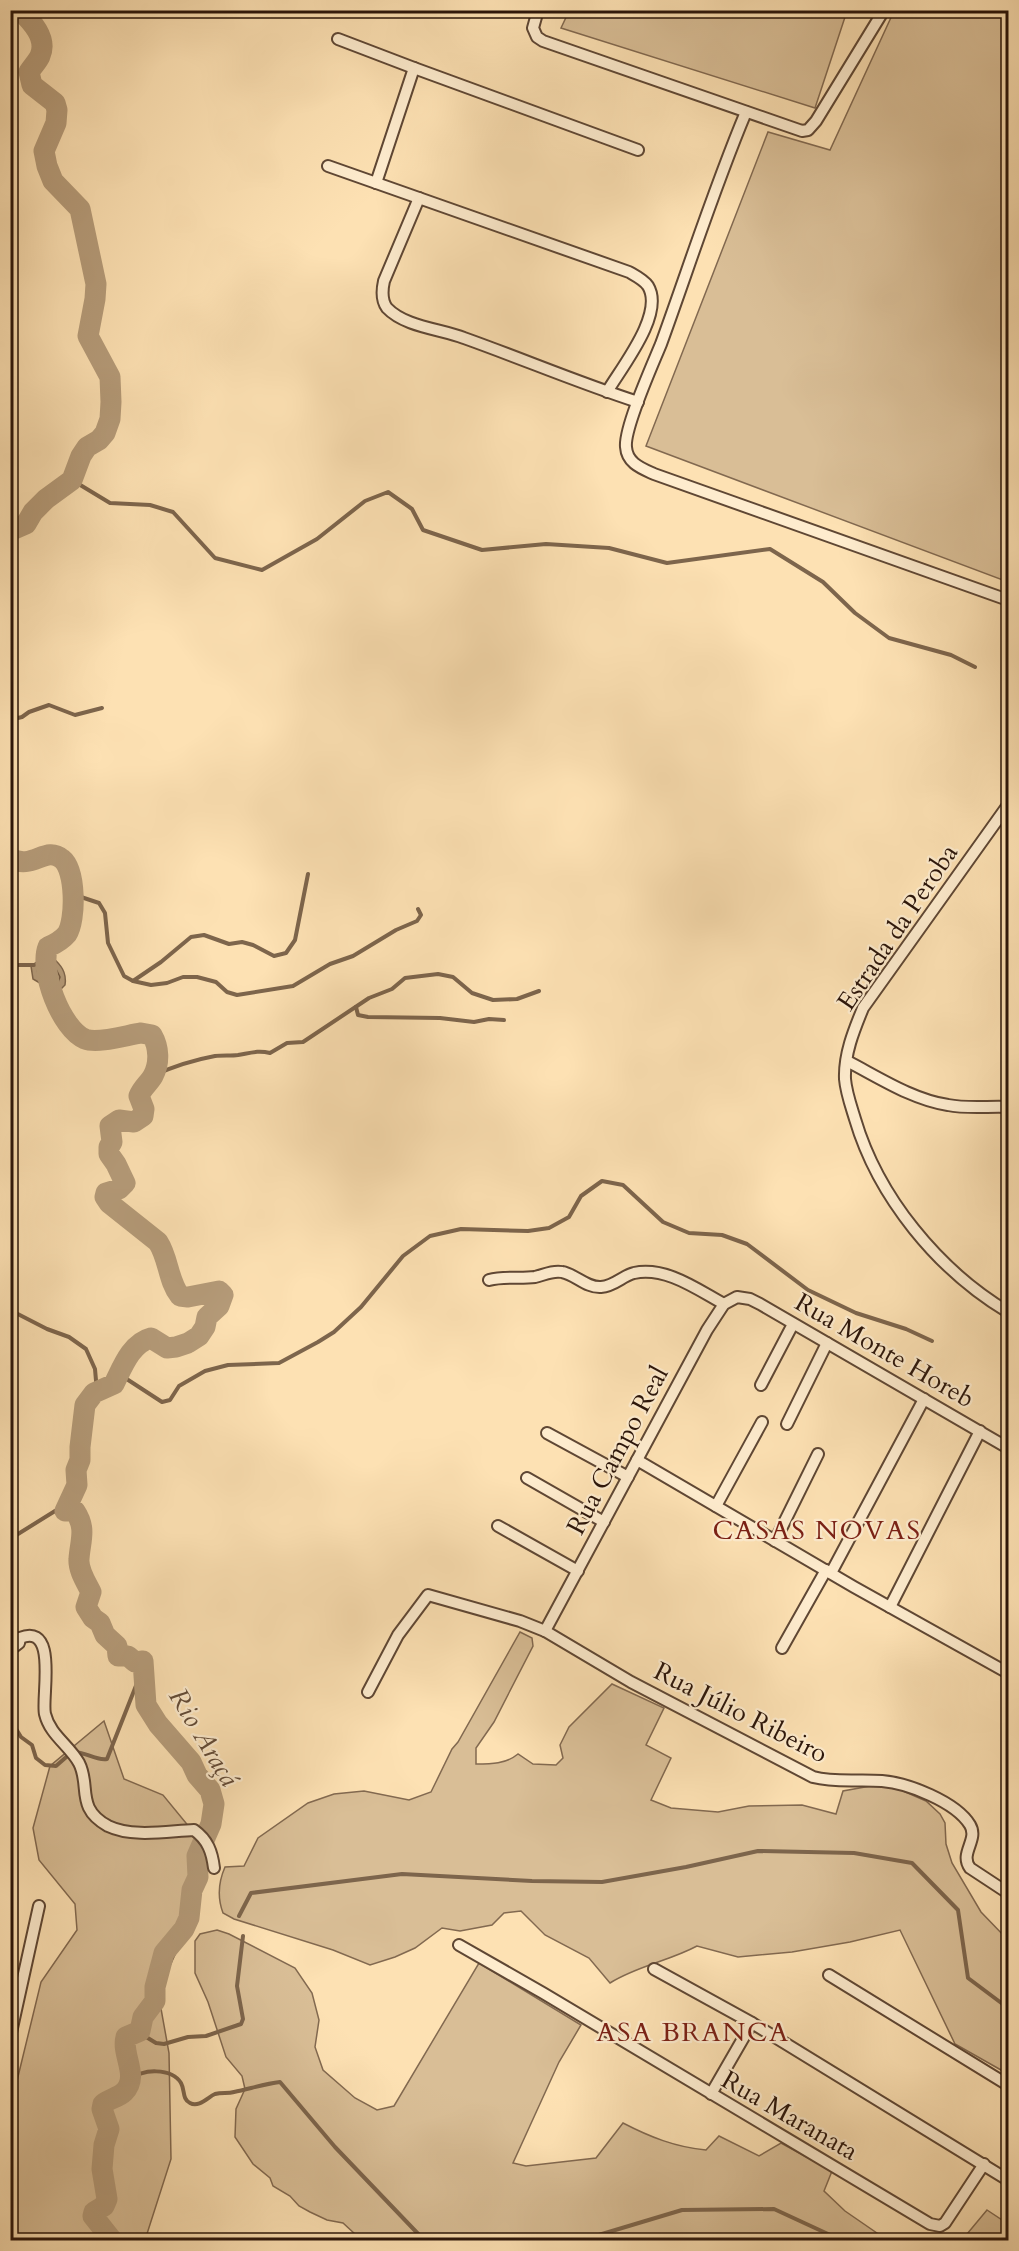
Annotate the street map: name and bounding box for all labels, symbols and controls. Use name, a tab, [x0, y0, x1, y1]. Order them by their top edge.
street label: Estrada da Peroba	[829, 837, 966, 1017]
street label: Rua Monte Horeb	[789, 1285, 981, 1416]
street label: Rua Campo Real	[558, 1359, 677, 1541]
district label: CASAS NOVAS	[713, 1512, 921, 1549]
street label: Rua Júlio Ribeiro	[648, 1654, 834, 1771]
water label: Rio Araçá	[160, 1681, 248, 1794]
district label: ASA BRANCA	[596, 2014, 790, 2051]
street label: Rua Maranata	[715, 2062, 865, 2169]

